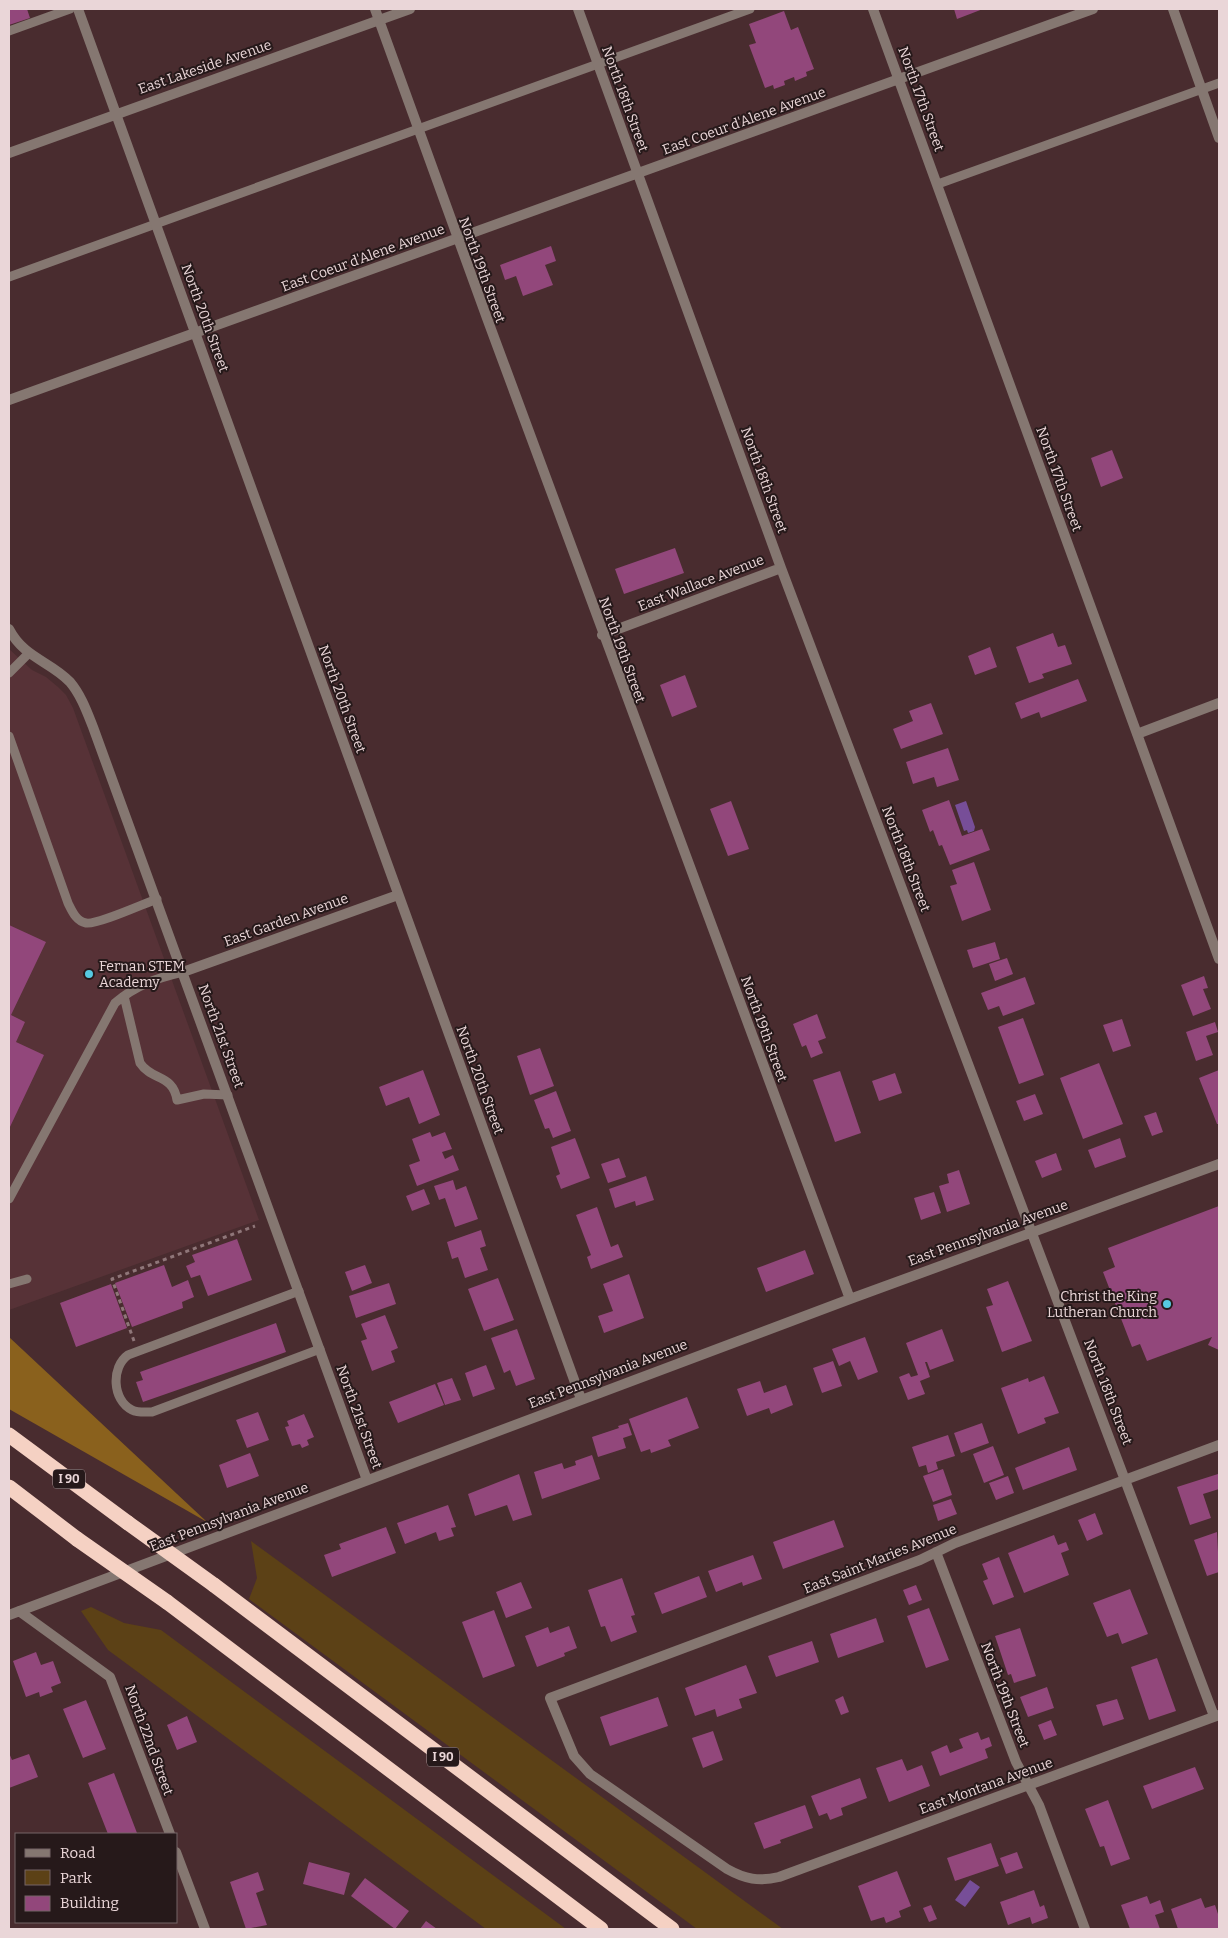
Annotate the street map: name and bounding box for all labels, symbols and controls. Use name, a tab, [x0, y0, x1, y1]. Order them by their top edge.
street label: East Lakeside Avenue	[136, 36, 274, 98]
street label: North 18th Street	[598, 44, 652, 154]
street label: North 17th Street	[894, 44, 948, 154]
street label: East Coeur d'Alene Avenue	[660, 84, 828, 158]
street label: North 19th Street	[455, 215, 509, 325]
street label: East Coeur d'Alene Avenue	[279, 221, 447, 295]
street label: North 20th Street	[178, 261, 232, 375]
street label: North 17th Street	[1032, 424, 1086, 534]
street label: North 18th Street	[737, 425, 791, 535]
street label: East Wallace Avenue	[636, 551, 766, 615]
street label: North 19th Street	[595, 595, 649, 705]
street label: North 20th Street	[315, 642, 369, 756]
street label: North 18th Street	[878, 804, 934, 914]
street label: East Garden Avenue	[221, 890, 351, 950]
place label: Fernan STEM Academy	[99, 958, 185, 991]
marker: Fernan STEM Academy	[83, 968, 95, 980]
street label: North 19th Street	[737, 974, 791, 1084]
street label: North 21st Street	[194, 982, 248, 1090]
street label: North 20th Street	[453, 1023, 507, 1137]
street label: East Pennsylvania Avenue	[906, 1196, 1070, 1270]
place label: Christ the King Lutheran Church	[1047, 1288, 1157, 1321]
marker: Christ the King Lutheran Church	[1161, 1298, 1173, 1310]
street label: East Pennsylvania Avenue	[526, 1336, 690, 1412]
street label: North 18th Street	[1080, 1337, 1136, 1447]
street label: North 21st Street	[332, 1363, 386, 1471]
road number: I 90	[53, 1470, 85, 1488]
street label: East Pennsylvania Avenue	[147, 1479, 311, 1555]
street label: East Saint Maries Avenue	[801, 1520, 959, 1598]
street label: North 19th Street	[977, 1640, 1033, 1750]
street label: North 22nd Street	[121, 1682, 177, 1798]
road number: I 90	[427, 1748, 459, 1766]
street label: East Montana Avenue	[917, 1754, 1055, 1818]
legend	[15, 1833, 178, 1923]
text: Road	[60, 1844, 95, 1862]
text: Park	[60, 1869, 92, 1887]
text: Building	[60, 1894, 119, 1912]

